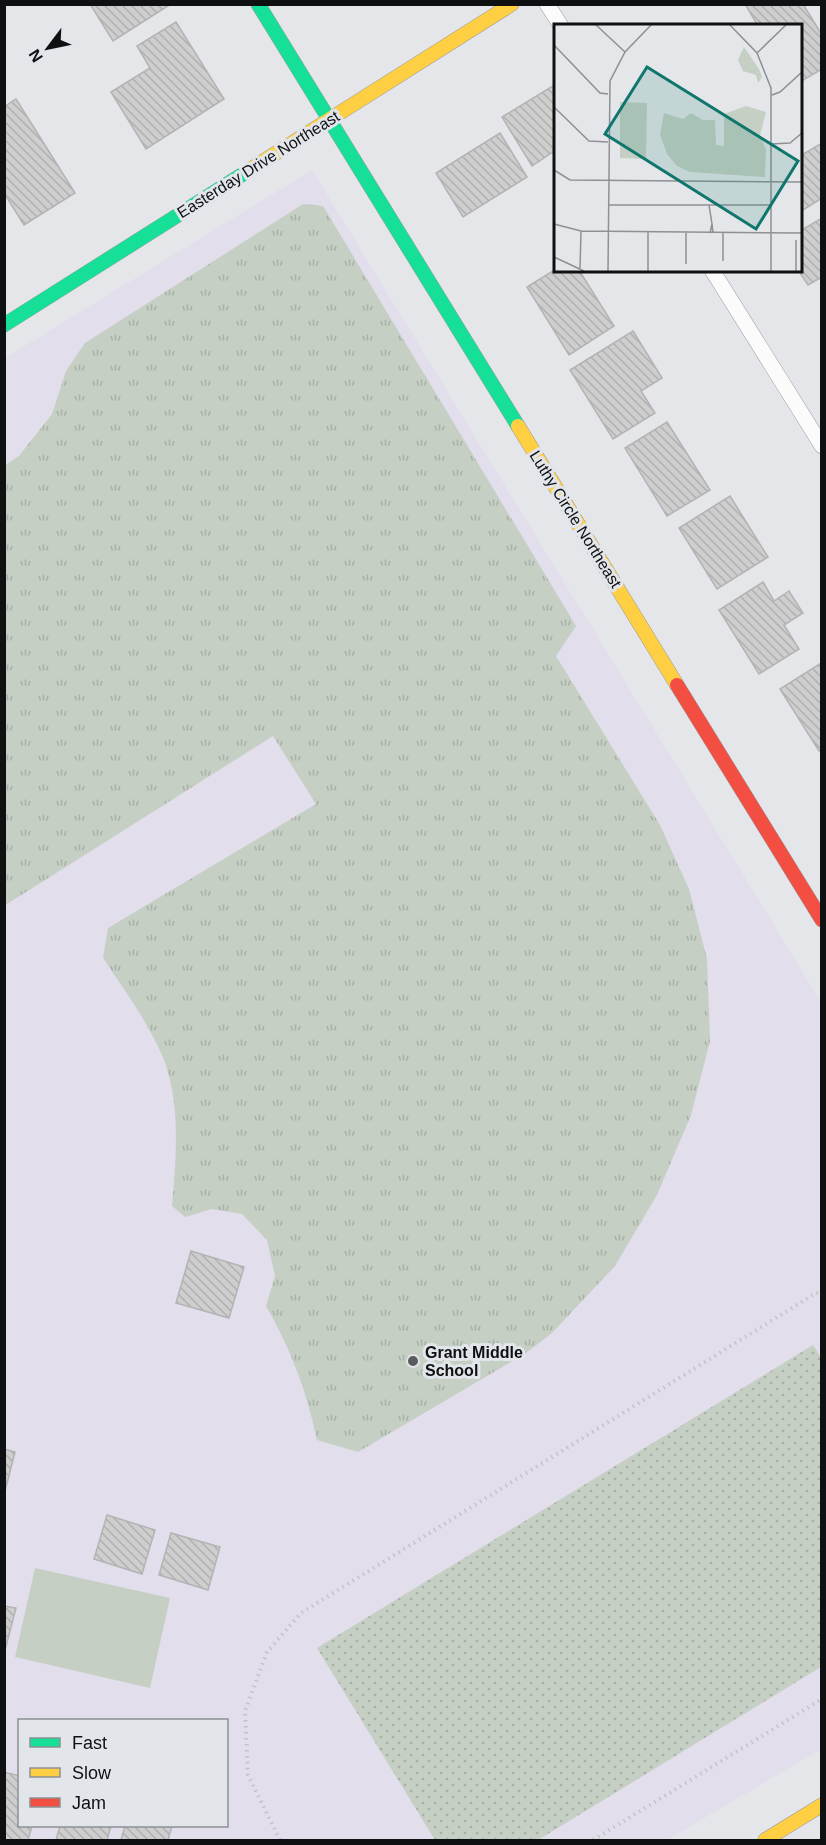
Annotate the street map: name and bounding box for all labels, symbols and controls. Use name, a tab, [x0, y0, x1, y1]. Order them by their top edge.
north arrow	[18, 18, 78, 78]
inset map	[554, 24, 802, 272]
text: N	[25, 46, 46, 65]
street label: Easterday Drive Northeast	[174, 107, 343, 221]
street label: Luthy Circle Northeast	[526, 448, 625, 591]
place label: Grant Middle School	[425, 1344, 523, 1379]
marker: Grant Middle School	[406, 1354, 420, 1368]
legend	[18, 1719, 228, 1827]
text: Fast	[72, 1733, 107, 1753]
text: Slow	[72, 1763, 112, 1783]
text: Jam	[72, 1793, 106, 1813]

